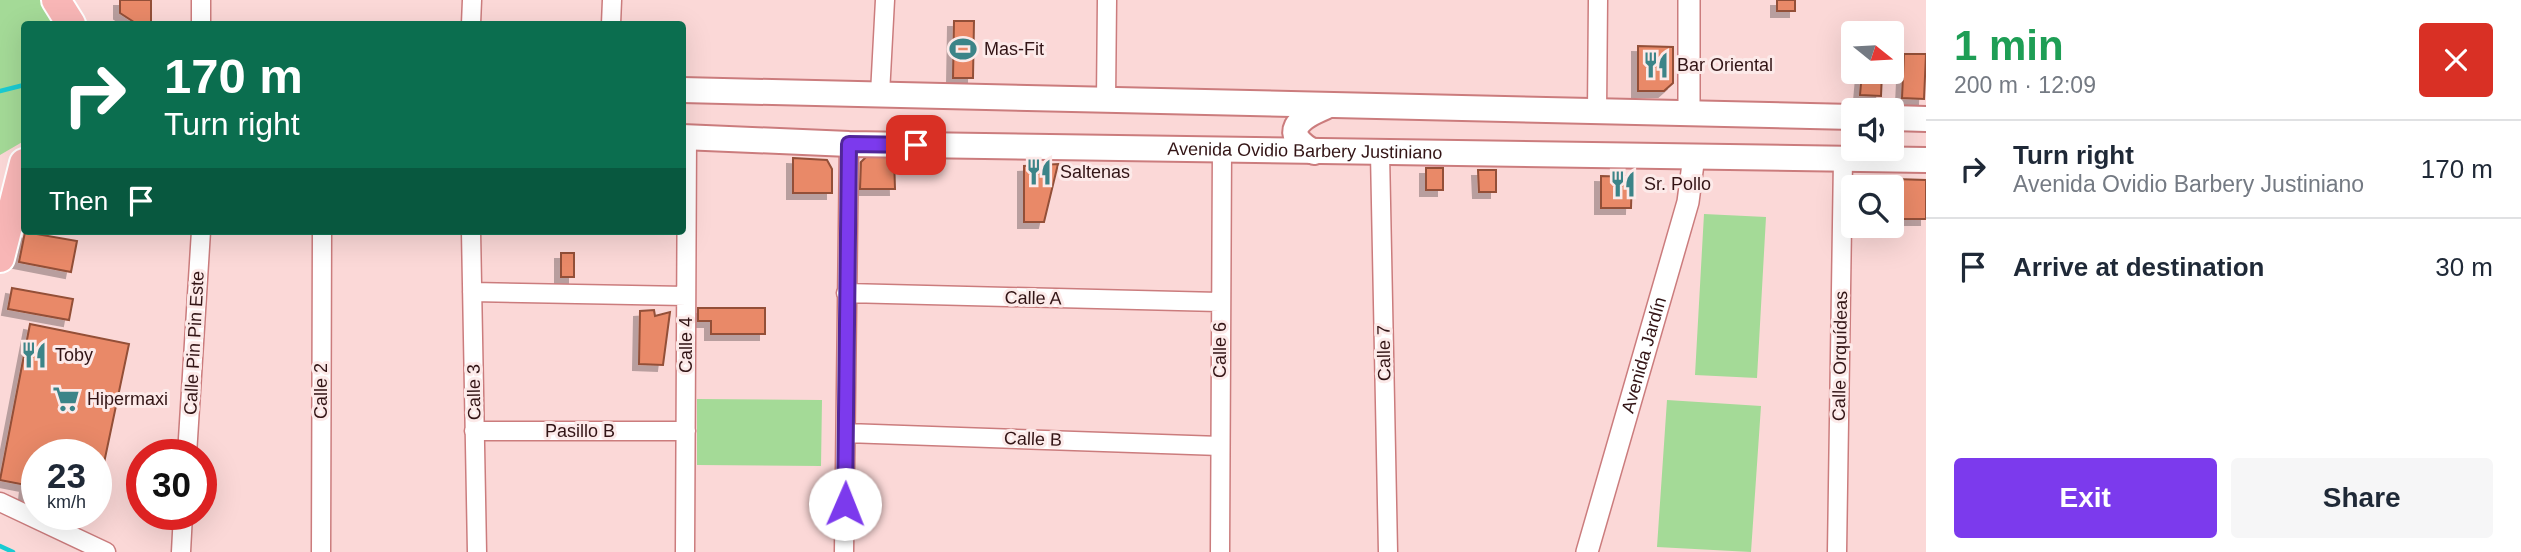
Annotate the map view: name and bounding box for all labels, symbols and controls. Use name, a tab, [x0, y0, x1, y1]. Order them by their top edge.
north arrow	[1841, 21, 1904, 84]
map controls	[1841, 21, 1904, 238]
text: 1 min	[1954, 22, 2064, 69]
button: close	[2419, 23, 2493, 97]
sports icon: Mas-Fit	[948, 34, 978, 64]
place label: Mas-Fit	[984, 39, 1044, 59]
icon: right	[49, 49, 140, 140]
text: 170 m	[164, 49, 303, 103]
restaurant icon: Bar Oriental	[1641, 50, 1671, 80]
place label: Bar Oriental	[1677, 55, 1773, 75]
text: 200 m · 12:09	[1954, 72, 2096, 98]
button: sound	[1841, 98, 1904, 161]
text: Turn right	[164, 106, 300, 142]
pin	[886, 115, 946, 175]
icon: arrive	[897, 126, 935, 164]
street label: Avenida Ovidio Barbery Justiniano	[1167, 139, 1442, 163]
text: Turn right	[2013, 140, 2134, 170]
icon: right	[1954, 150, 1992, 188]
text: 170 m	[2421, 154, 2493, 184]
restaurant icon: Saltenas	[1024, 157, 1054, 187]
place label: Saltenas	[1060, 162, 1130, 182]
restaurant icon: Sr. Pollo	[1608, 169, 1638, 199]
text: Avenida Ovidio Barbery Justiniano	[2013, 171, 2364, 197]
place label: Sr. Pollo	[1644, 174, 1711, 194]
button: search	[1841, 175, 1904, 238]
icon: arrive	[122, 182, 160, 220]
text: Then	[49, 186, 108, 216]
icon: arrive	[1954, 248, 1992, 286]
text: Arrive at destination	[2013, 252, 2264, 282]
text: 30 m	[2435, 252, 2493, 282]
street label: Calle Pin Pin Este	[180, 271, 208, 415]
street label: Calle A	[1004, 288, 1062, 308]
street label: Calle Orquídeas	[1829, 291, 1851, 421]
street label: Avenida Jardín	[1618, 295, 1670, 415]
street label: Calle 4	[676, 317, 696, 373]
street label: Calle 6	[1210, 322, 1230, 378]
street label: Calle 7	[1374, 325, 1394, 381]
restaurant icon: Toby	[19, 340, 49, 370]
place label: Toby	[55, 345, 93, 365]
street label: Calle 2	[311, 363, 331, 419]
street label: Calle 3	[464, 364, 484, 420]
supermarket icon: Hipermaxi	[51, 384, 81, 414]
place label: Hipermaxi	[87, 389, 168, 409]
street label: Pasillo B	[545, 421, 615, 441]
street label: Calle B	[1004, 428, 1062, 450]
speed limit sign: 30	[126, 439, 217, 530]
text: 23	[47, 456, 86, 495]
button: Exit	[1954, 458, 2217, 538]
button: Share	[2231, 458, 2493, 538]
position arrow	[808, 467, 882, 541]
text: km/h	[47, 492, 86, 512]

